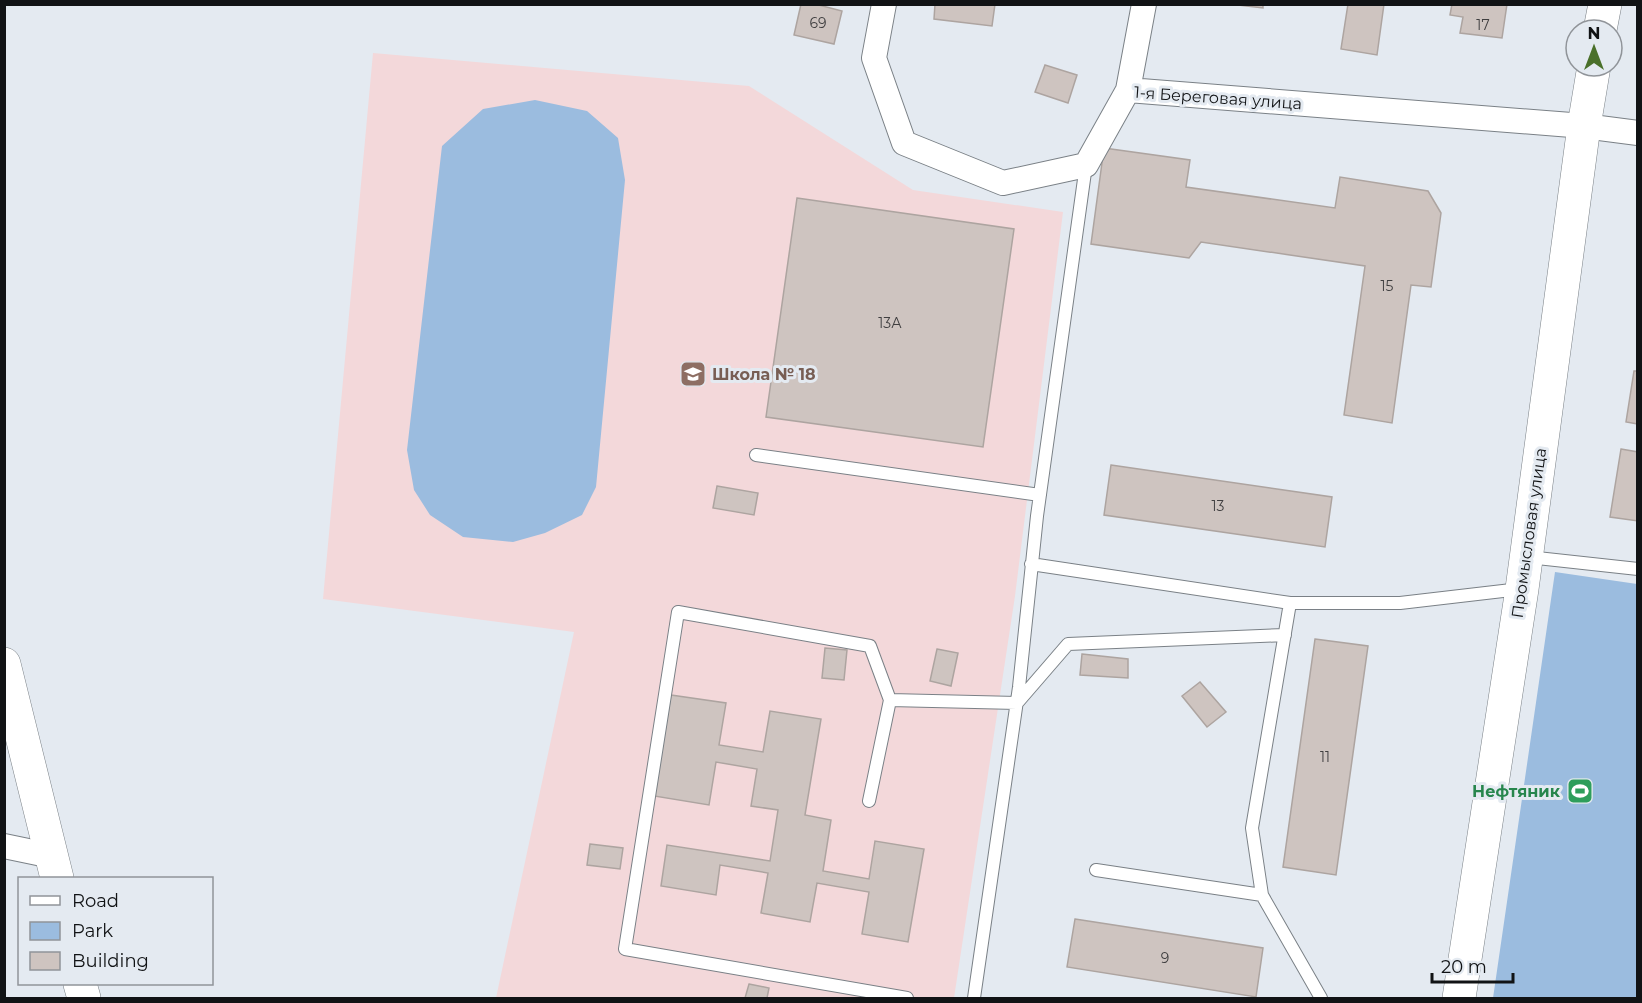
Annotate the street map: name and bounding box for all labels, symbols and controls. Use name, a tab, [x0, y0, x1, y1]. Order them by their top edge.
house number: 69	[809, 14, 827, 32]
house number: 17	[1476, 16, 1490, 34]
north arrow	[1564, 18, 1624, 78]
text: N	[1588, 24, 1600, 43]
street label: 1-я Береговая улица	[1134, 83, 1302, 113]
house number: 15	[1381, 277, 1394, 295]
house number: 13А	[878, 314, 902, 332]
school or university icon: Школа № 18	[678, 359, 708, 389]
place label: Школа № 18	[712, 365, 816, 384]
street label: Промысловая улица	[1508, 447, 1550, 619]
house number: 13	[1212, 497, 1225, 515]
house number: 11	[1320, 748, 1330, 766]
sports icon: Нефтяник	[1565, 776, 1595, 806]
place label: Нефтяник	[1472, 782, 1561, 801]
legend	[18, 877, 213, 985]
text: Road	[72, 890, 119, 912]
text: Park	[72, 920, 113, 942]
scale bar	[1432, 946, 1513, 984]
house number: 9	[1161, 949, 1169, 967]
text: Building	[72, 950, 149, 972]
text: 20 m	[1441, 956, 1487, 978]

